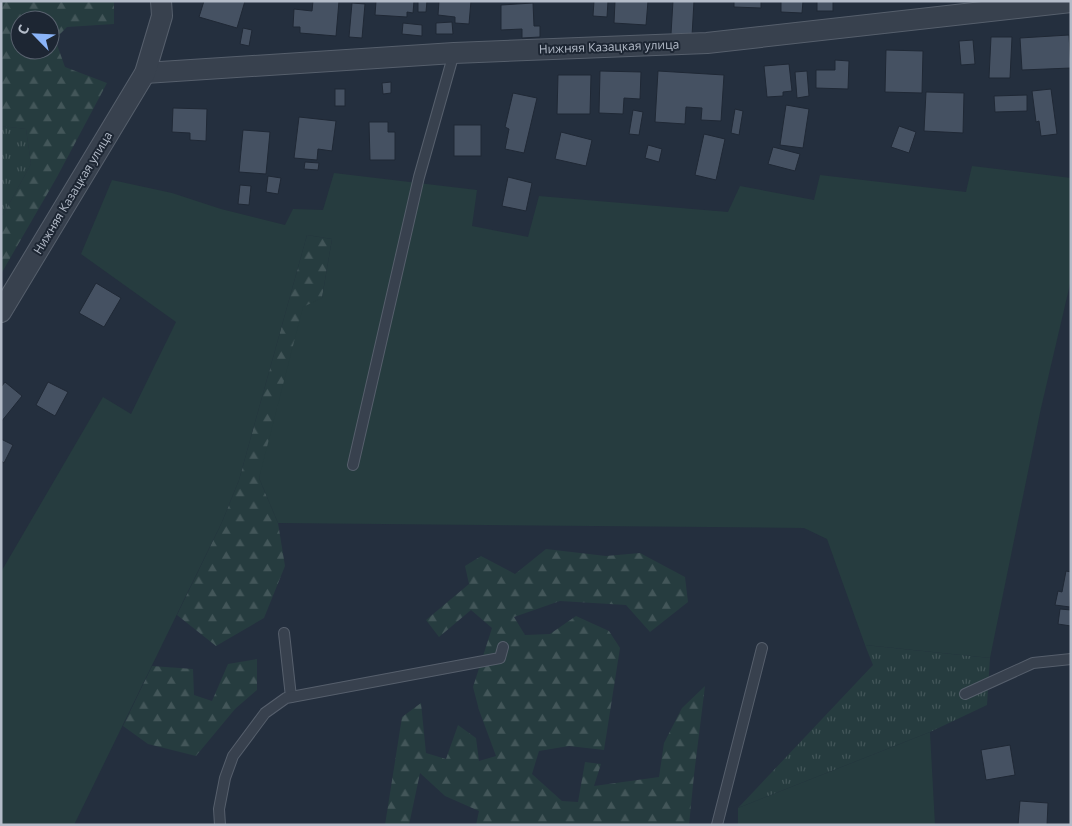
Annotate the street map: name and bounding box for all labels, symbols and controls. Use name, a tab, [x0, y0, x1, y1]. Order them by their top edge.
north arrow	[10, 10, 60, 60]
text: С	[12, 21, 33, 37]
street label: Нижняя Казацкая улица	[538, 36, 680, 57]
street label: Нижняя Казацкая улица	[29, 128, 116, 257]

